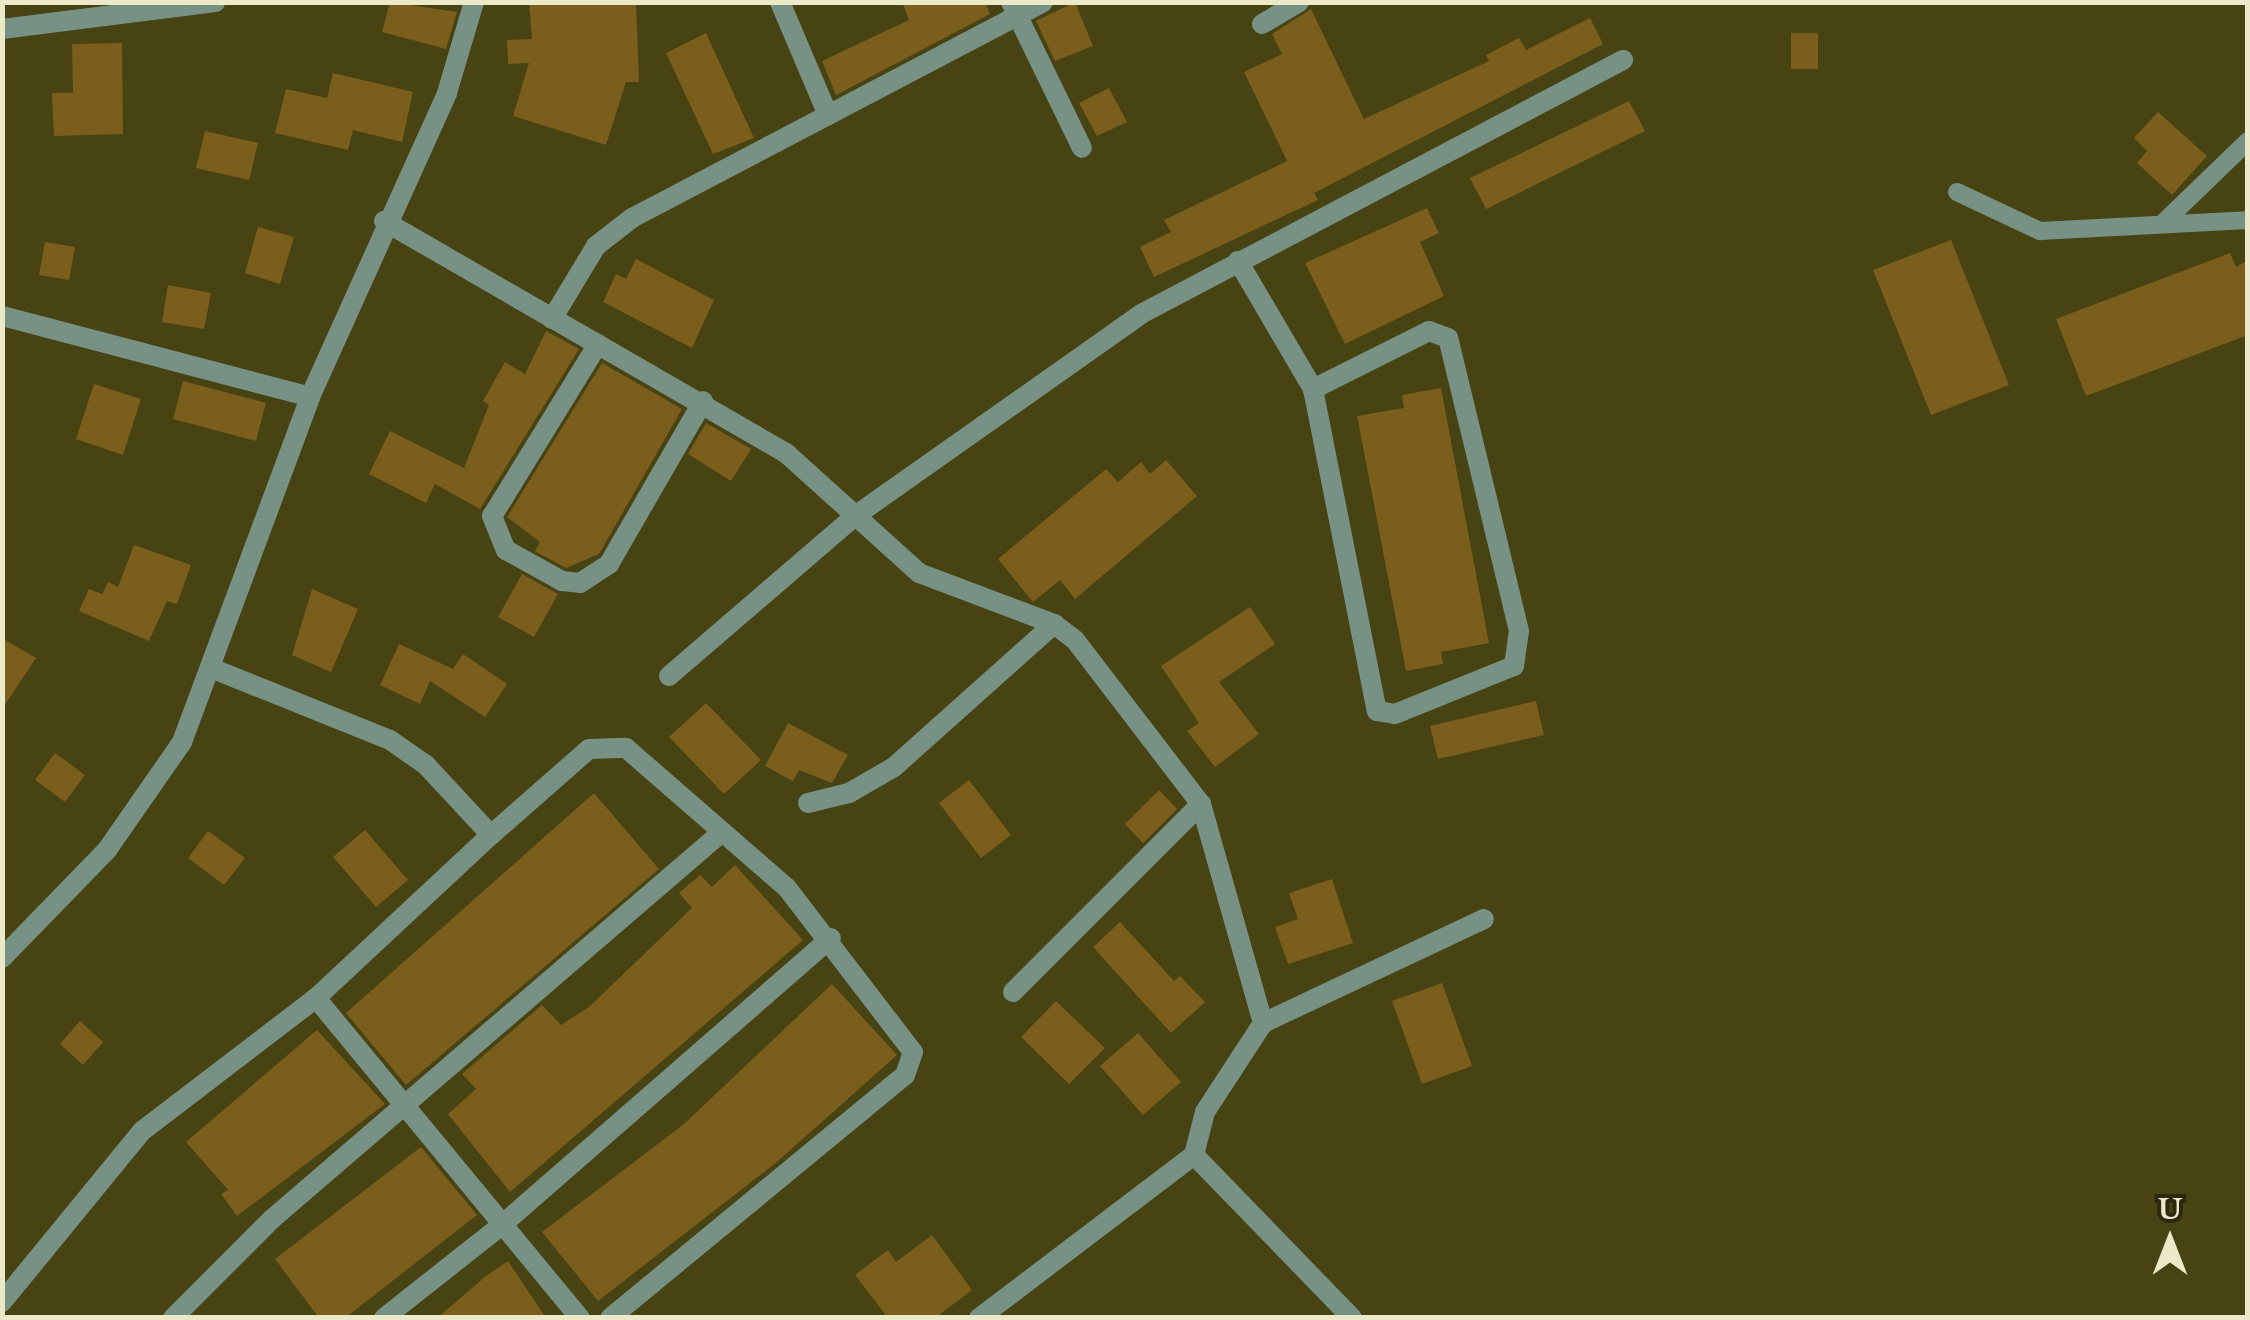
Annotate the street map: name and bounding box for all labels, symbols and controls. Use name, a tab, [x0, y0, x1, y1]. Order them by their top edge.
north arrow	[2120, 1190, 2220, 1290]
text: U	[2158, 1192, 2182, 1227]

